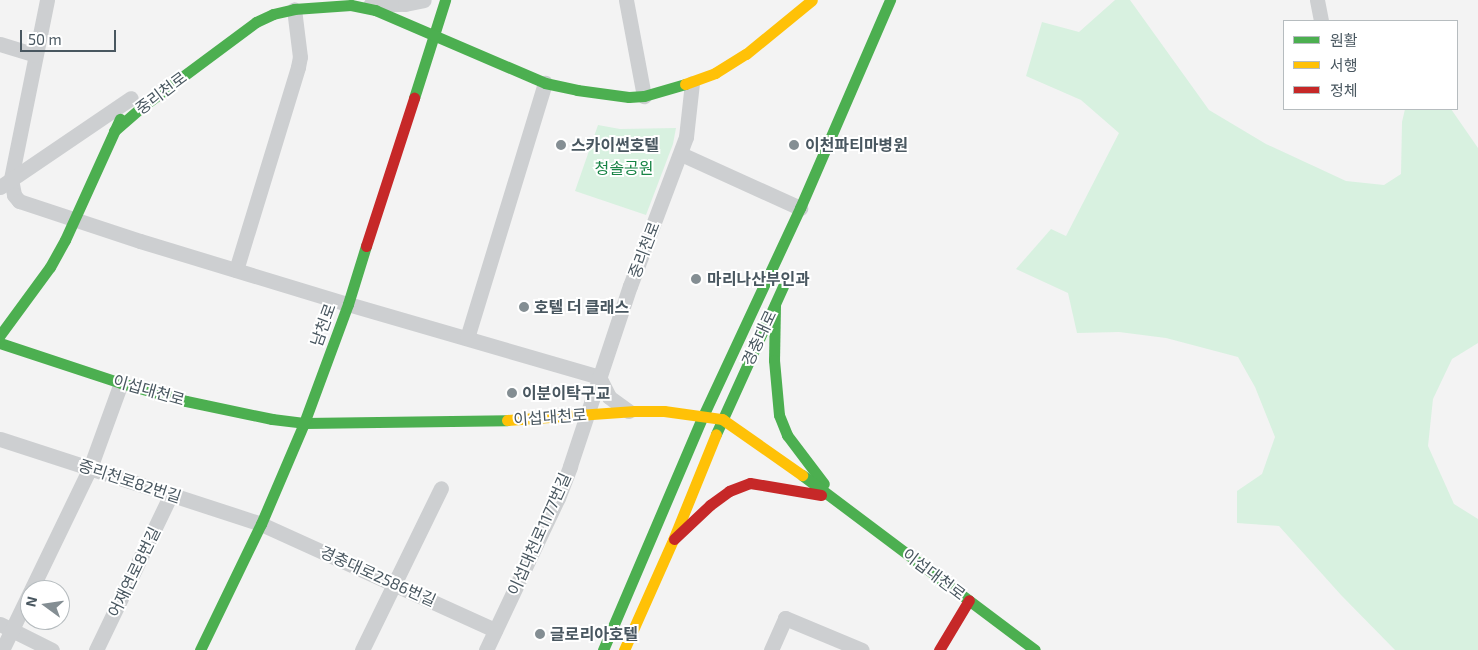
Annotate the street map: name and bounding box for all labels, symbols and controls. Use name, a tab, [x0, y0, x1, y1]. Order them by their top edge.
scale bar	[22, 20, 119, 52]
legend	[1283, 20, 1458, 110]
text: 50 m	[28, 30, 62, 48]
text: 원활	[1330, 31, 1358, 49]
text: 서행	[1330, 56, 1358, 74]
street label: 중리천로	[132, 68, 190, 118]
text: 정체	[1330, 81, 1358, 99]
place label: 스카이썬호텔	[571, 135, 659, 155]
place label: 이천파티마병원	[805, 135, 908, 155]
marker: 이천파티마병원	[787, 138, 801, 152]
marker: 스카이썬호텔	[555, 139, 567, 151]
park label: 청솔공원	[595, 158, 653, 178]
street label: 중리천로	[624, 219, 664, 281]
place label: 마리나산부인과	[707, 269, 810, 289]
marker: 마리나산부인과	[689, 272, 703, 286]
place label: 호텔 더 클래스	[534, 297, 629, 317]
street label: 남천로	[306, 301, 340, 349]
marker: 호텔 더 클래스	[518, 301, 530, 313]
street label: 경충대로	[738, 307, 780, 369]
street label: 이섭대천로	[111, 371, 187, 409]
place label: 이분이탁구교	[522, 383, 610, 403]
marker: 이분이탁구교	[506, 387, 518, 399]
street label: 이섭대천로	[513, 405, 587, 429]
street label: 중리천로82번길	[76, 455, 184, 507]
street label: 이섭대천로1177번길	[503, 470, 575, 598]
street label: 어재연로8번길	[104, 524, 164, 620]
street label: 경충대로2586번길	[317, 542, 439, 610]
street label: 이섭대천로	[899, 544, 969, 604]
north arrow	[20, 580, 70, 630]
text: N	[21, 595, 40, 608]
place label: 글로리아호텔	[550, 624, 638, 644]
marker: 글로리아호텔	[534, 628, 546, 640]

